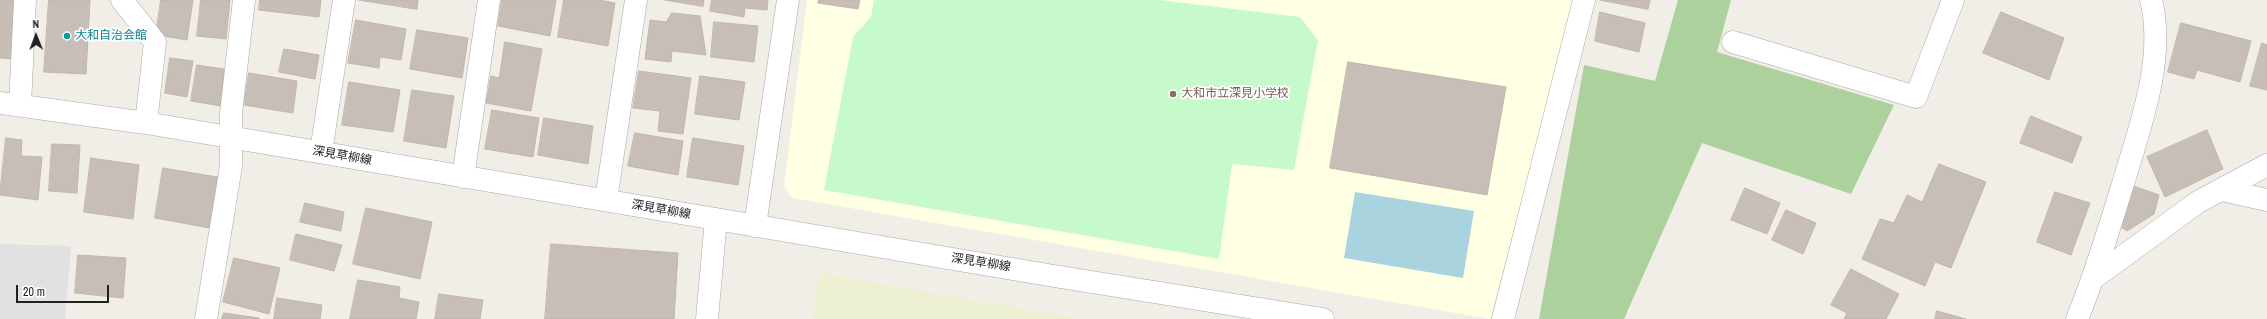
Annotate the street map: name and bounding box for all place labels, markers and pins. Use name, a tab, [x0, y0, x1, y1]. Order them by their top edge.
place label: 大和自治会館	[75, 29, 147, 43]
marker: 大和自治会館	[62, 31, 72, 41]
place label: 大和市立深見小学校	[1181, 87, 1289, 101]
marker: 大和市立深見小学校	[1168, 89, 1178, 99]

